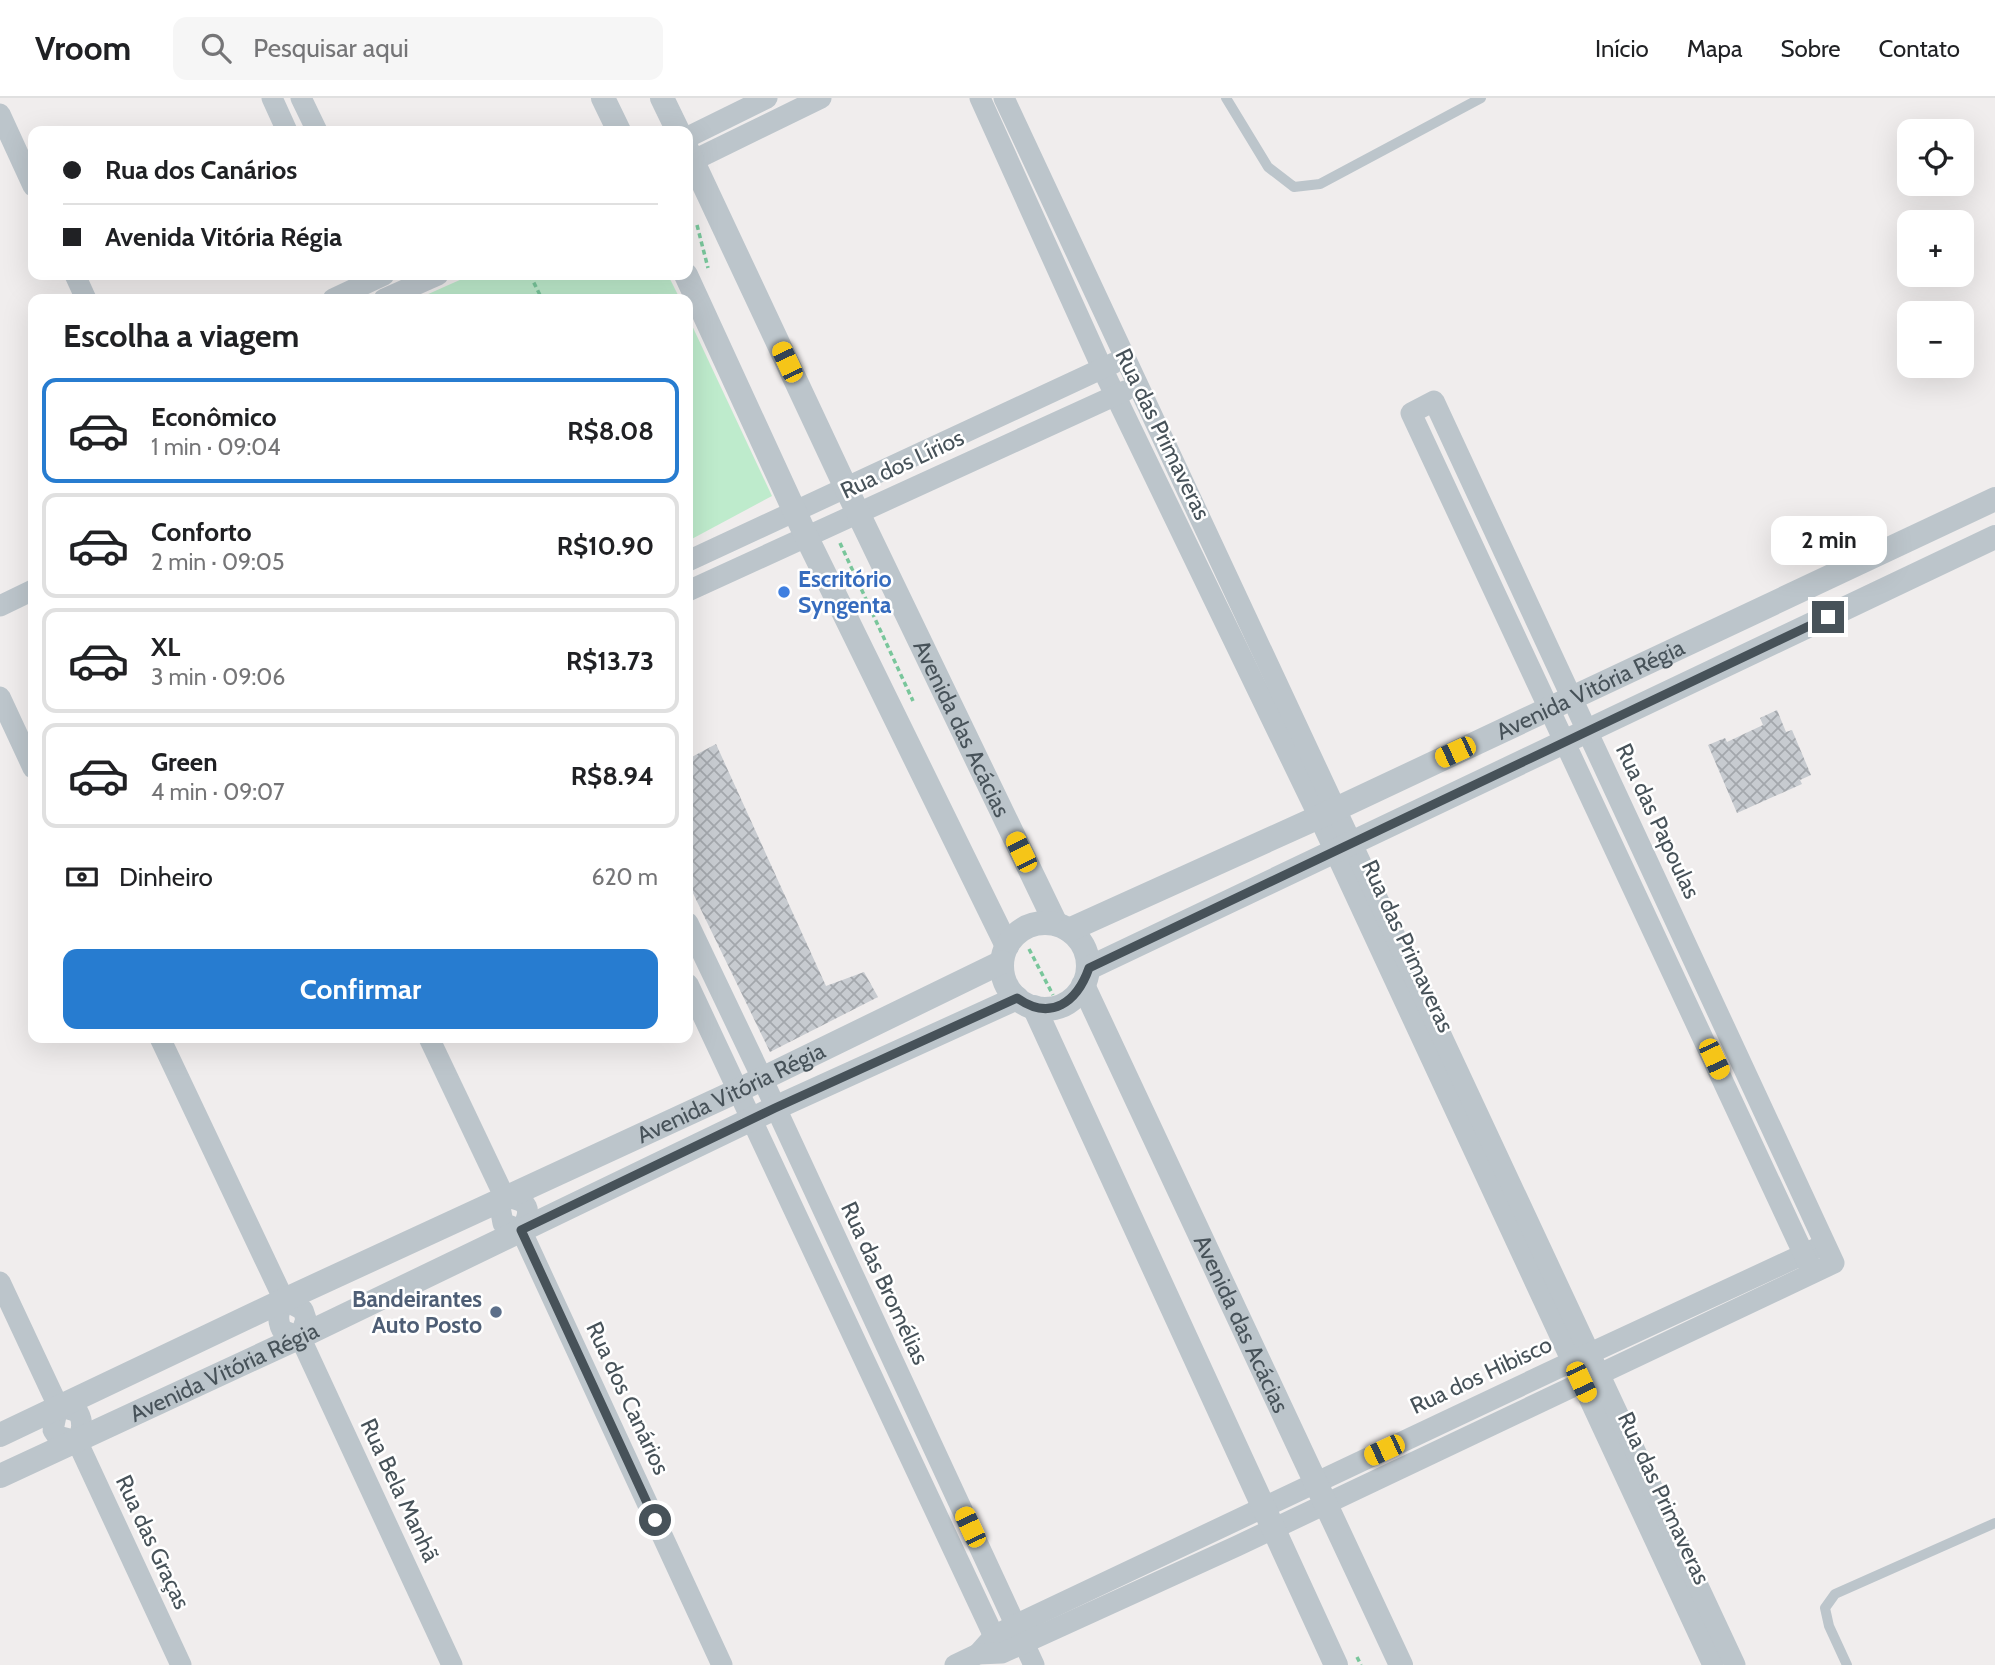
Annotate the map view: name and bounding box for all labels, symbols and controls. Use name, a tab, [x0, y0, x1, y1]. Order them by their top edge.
search box	[173, 17, 663, 80]
text: Vroom	[35, 28, 131, 68]
icon: search	[197, 29, 235, 67]
text: Pesquisar aqui	[253, 32, 409, 64]
text: Início	[1595, 34, 1649, 63]
text: Mapa	[1687, 34, 1742, 63]
text: Sobre	[1780, 34, 1841, 63]
text: Contato	[1879, 34, 1960, 63]
map controls	[1897, 119, 1974, 378]
button: locate	[1897, 119, 1974, 196]
text: Rua dos Canários	[105, 154, 297, 186]
button: +	[1897, 210, 1974, 287]
text: Avenida Vitória Régia	[105, 221, 342, 253]
button: −	[1897, 301, 1974, 378]
text: Escolha a viagem	[63, 316, 299, 355]
car	[769, 339, 806, 385]
street label: Rua das Primaveras	[1109, 344, 1217, 524]
icon: car	[67, 399, 130, 462]
text: Econômico	[151, 401, 277, 433]
text: R$8.08	[567, 415, 654, 447]
street label: Rua dos Lírios	[836, 423, 968, 505]
text: 1 min · 09:04	[151, 433, 281, 461]
icon: car	[67, 514, 130, 577]
text: Conforto	[151, 516, 252, 548]
callout: 2 min	[1770, 516, 1886, 564]
text: 2 min	[1801, 526, 1857, 554]
text: R$10.90	[557, 530, 654, 562]
text: 2 min · 09:05	[151, 548, 284, 576]
place label: Escritório Syngenta	[798, 565, 892, 619]
marker: Escritório Syngenta	[776, 584, 792, 600]
route end	[1812, 601, 1844, 633]
icon: car	[67, 629, 130, 692]
text: XL	[151, 631, 180, 663]
street label: Avenida Vitória Régia	[1492, 633, 1689, 746]
street label: Avenida das Acácias	[907, 635, 1016, 821]
text: R$13.73	[566, 645, 654, 677]
text: 3 min · 09:06	[151, 663, 285, 691]
car	[1432, 734, 1479, 770]
street label: Rua das Papoulas	[1610, 739, 1706, 903]
icon: car	[67, 744, 130, 807]
text: Green	[151, 746, 218, 778]
text: R$8.94	[571, 760, 654, 792]
text: 4 min · 09:07	[151, 778, 284, 806]
car	[1003, 829, 1040, 875]
street label: Rua das Primaveras	[1356, 855, 1460, 1037]
icon: cash	[63, 858, 101, 896]
text: Dinheiro	[119, 861, 213, 893]
text: 620 m	[591, 863, 658, 891]
button: Confirmar	[63, 949, 658, 1029]
street label: Avenida Vitória Régia	[632, 1036, 829, 1149]
car	[1696, 1036, 1733, 1082]
street label: Rua das Bromélias	[835, 1197, 935, 1369]
street label: Avenida das Acácias	[1188, 1230, 1295, 1417]
place label: Bandeirantes Auto Posto	[352, 1285, 482, 1339]
marker: Bandeirantes Auto Posto	[488, 1304, 504, 1320]
street label: Avenida Vitória Régia	[125, 1316, 323, 1428]
street label: Rua dos Canários	[580, 1317, 676, 1479]
street label: Rua dos Hibisco	[1406, 1330, 1556, 1420]
car	[1563, 1359, 1600, 1405]
street label: Rua das Primaveras	[1612, 1407, 1716, 1589]
street label: Rua Bela Manhã	[355, 1414, 445, 1566]
car	[1361, 1432, 1408, 1468]
street label: Rua das Graças	[110, 1470, 196, 1614]
route start	[639, 1504, 671, 1536]
car	[952, 1504, 989, 1550]

